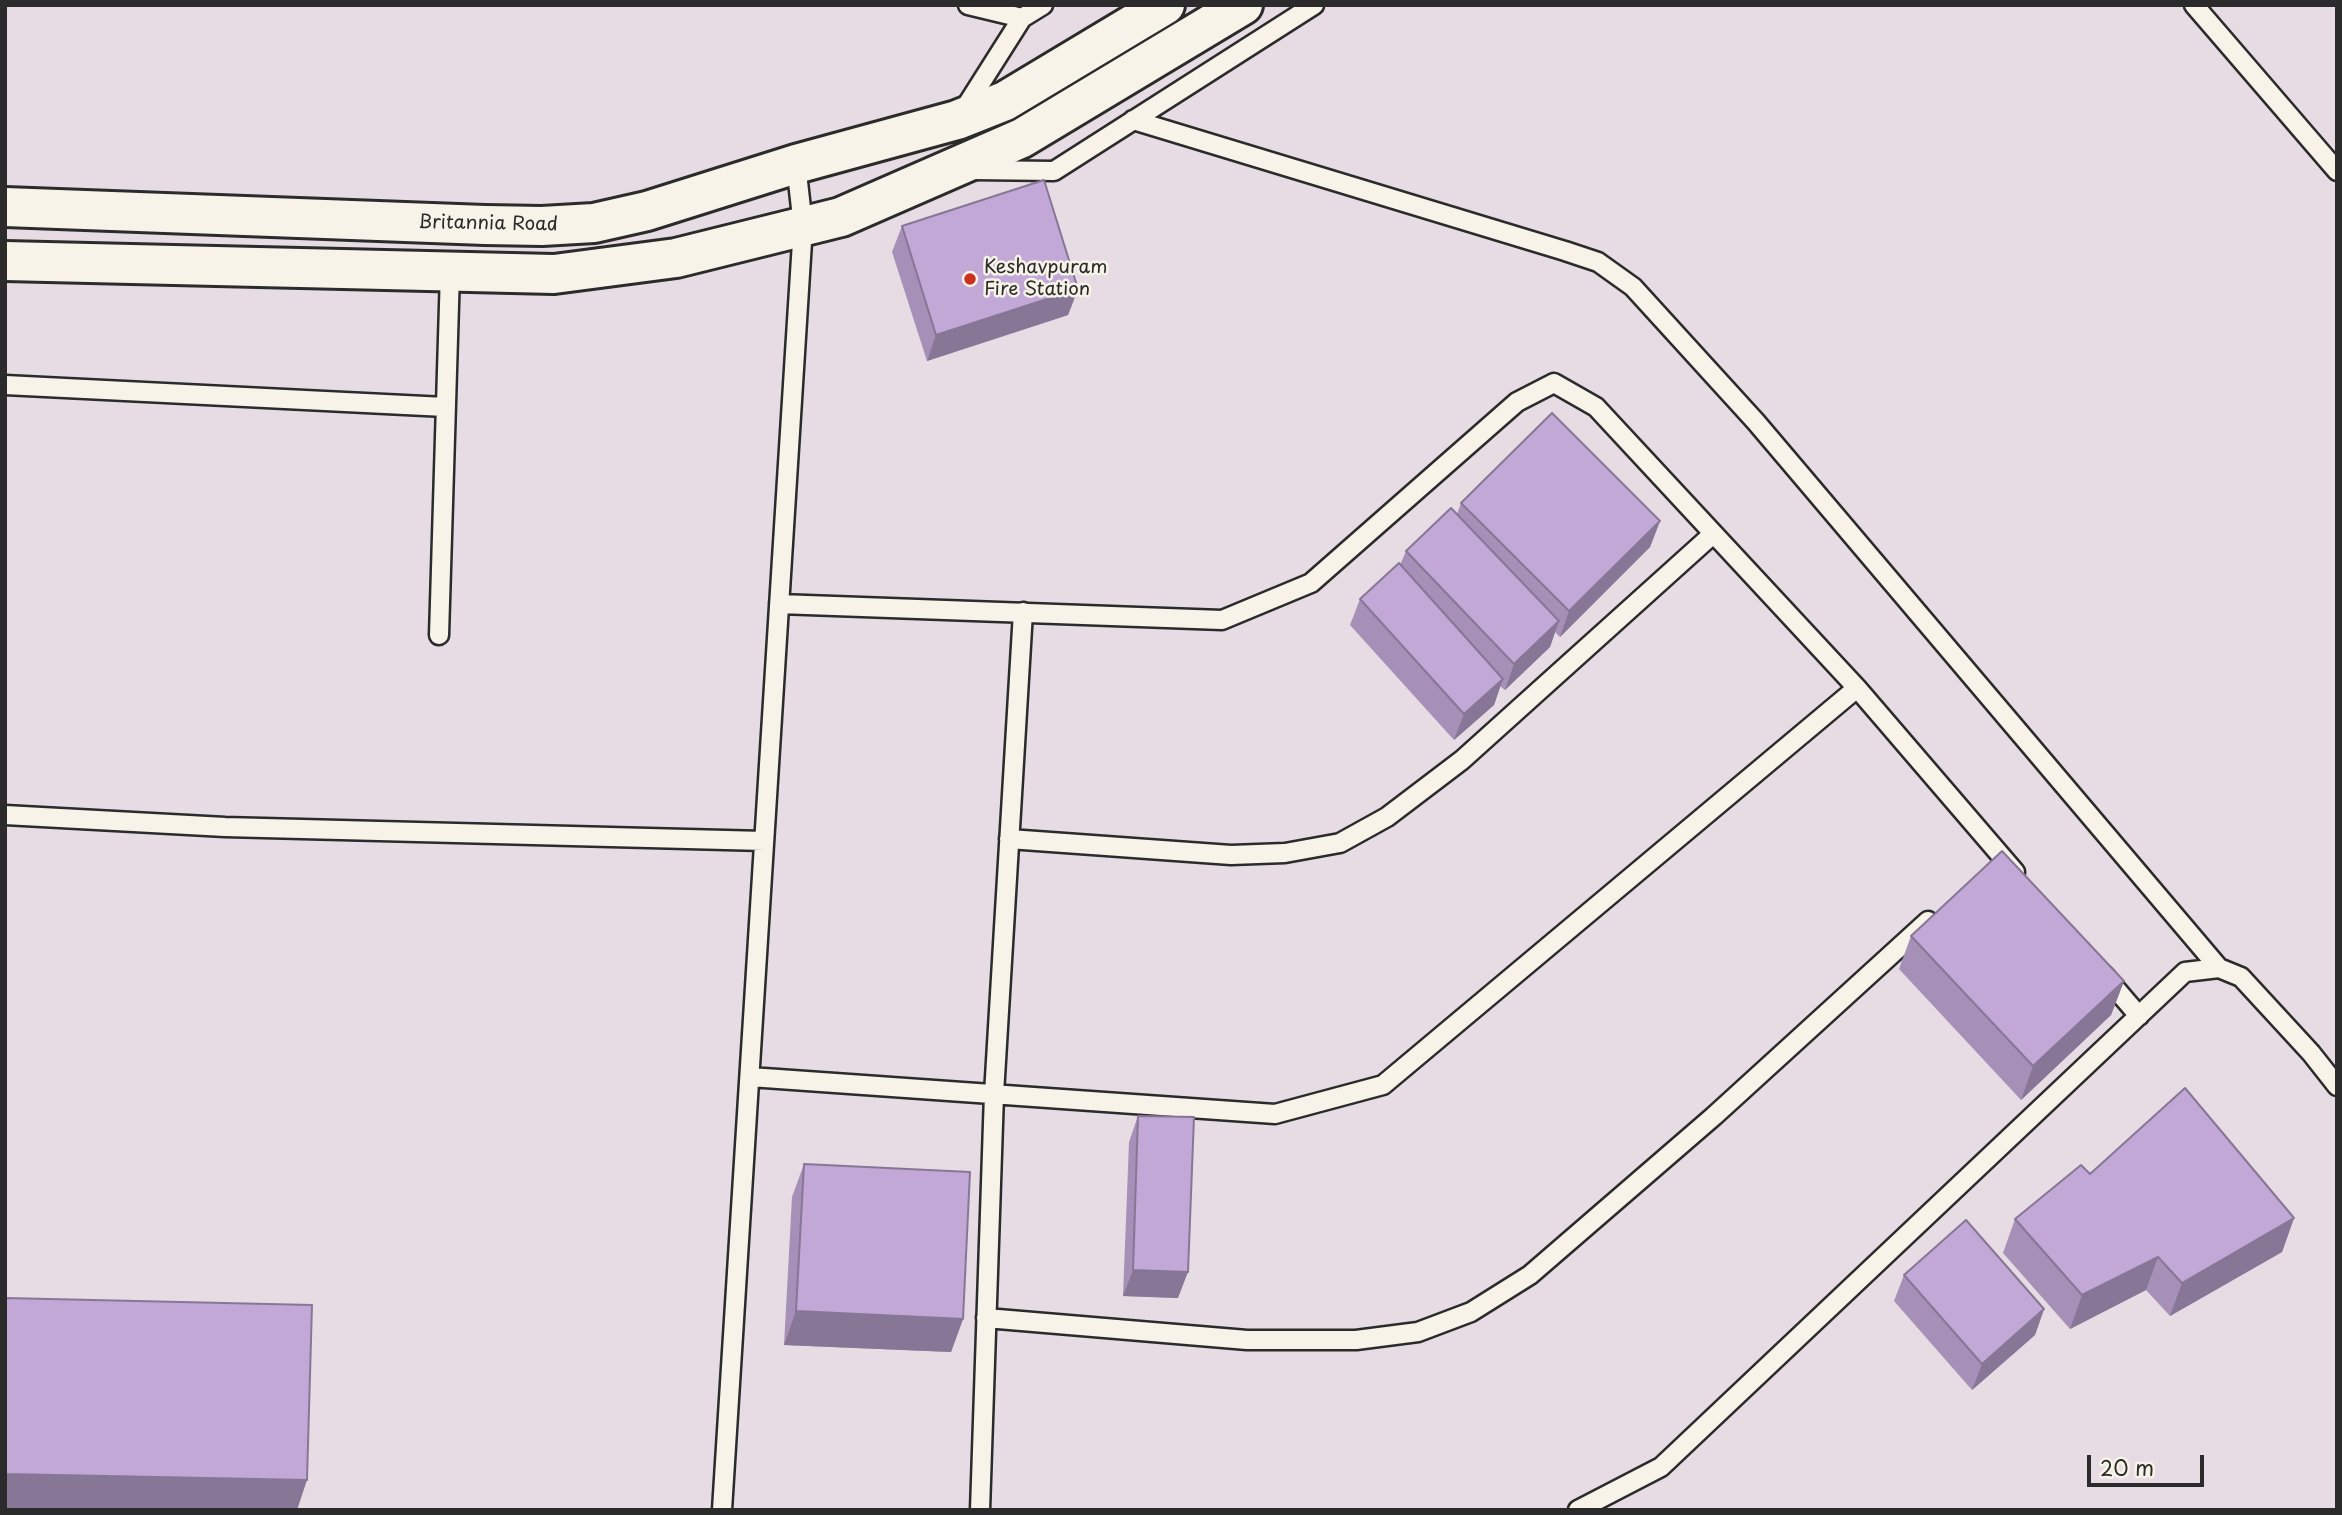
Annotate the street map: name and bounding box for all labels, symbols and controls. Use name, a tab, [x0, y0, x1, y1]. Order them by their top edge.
street label: Britannia Road	[418, 211, 558, 237]
place label: Keshavpuram Fire Station	[984, 257, 1107, 301]
marker: Keshavpuram Fire Station	[962, 271, 978, 287]
scale bar	[2090, 1442, 2207, 1486]
text: 20 m	[2100, 1451, 2154, 1483]

